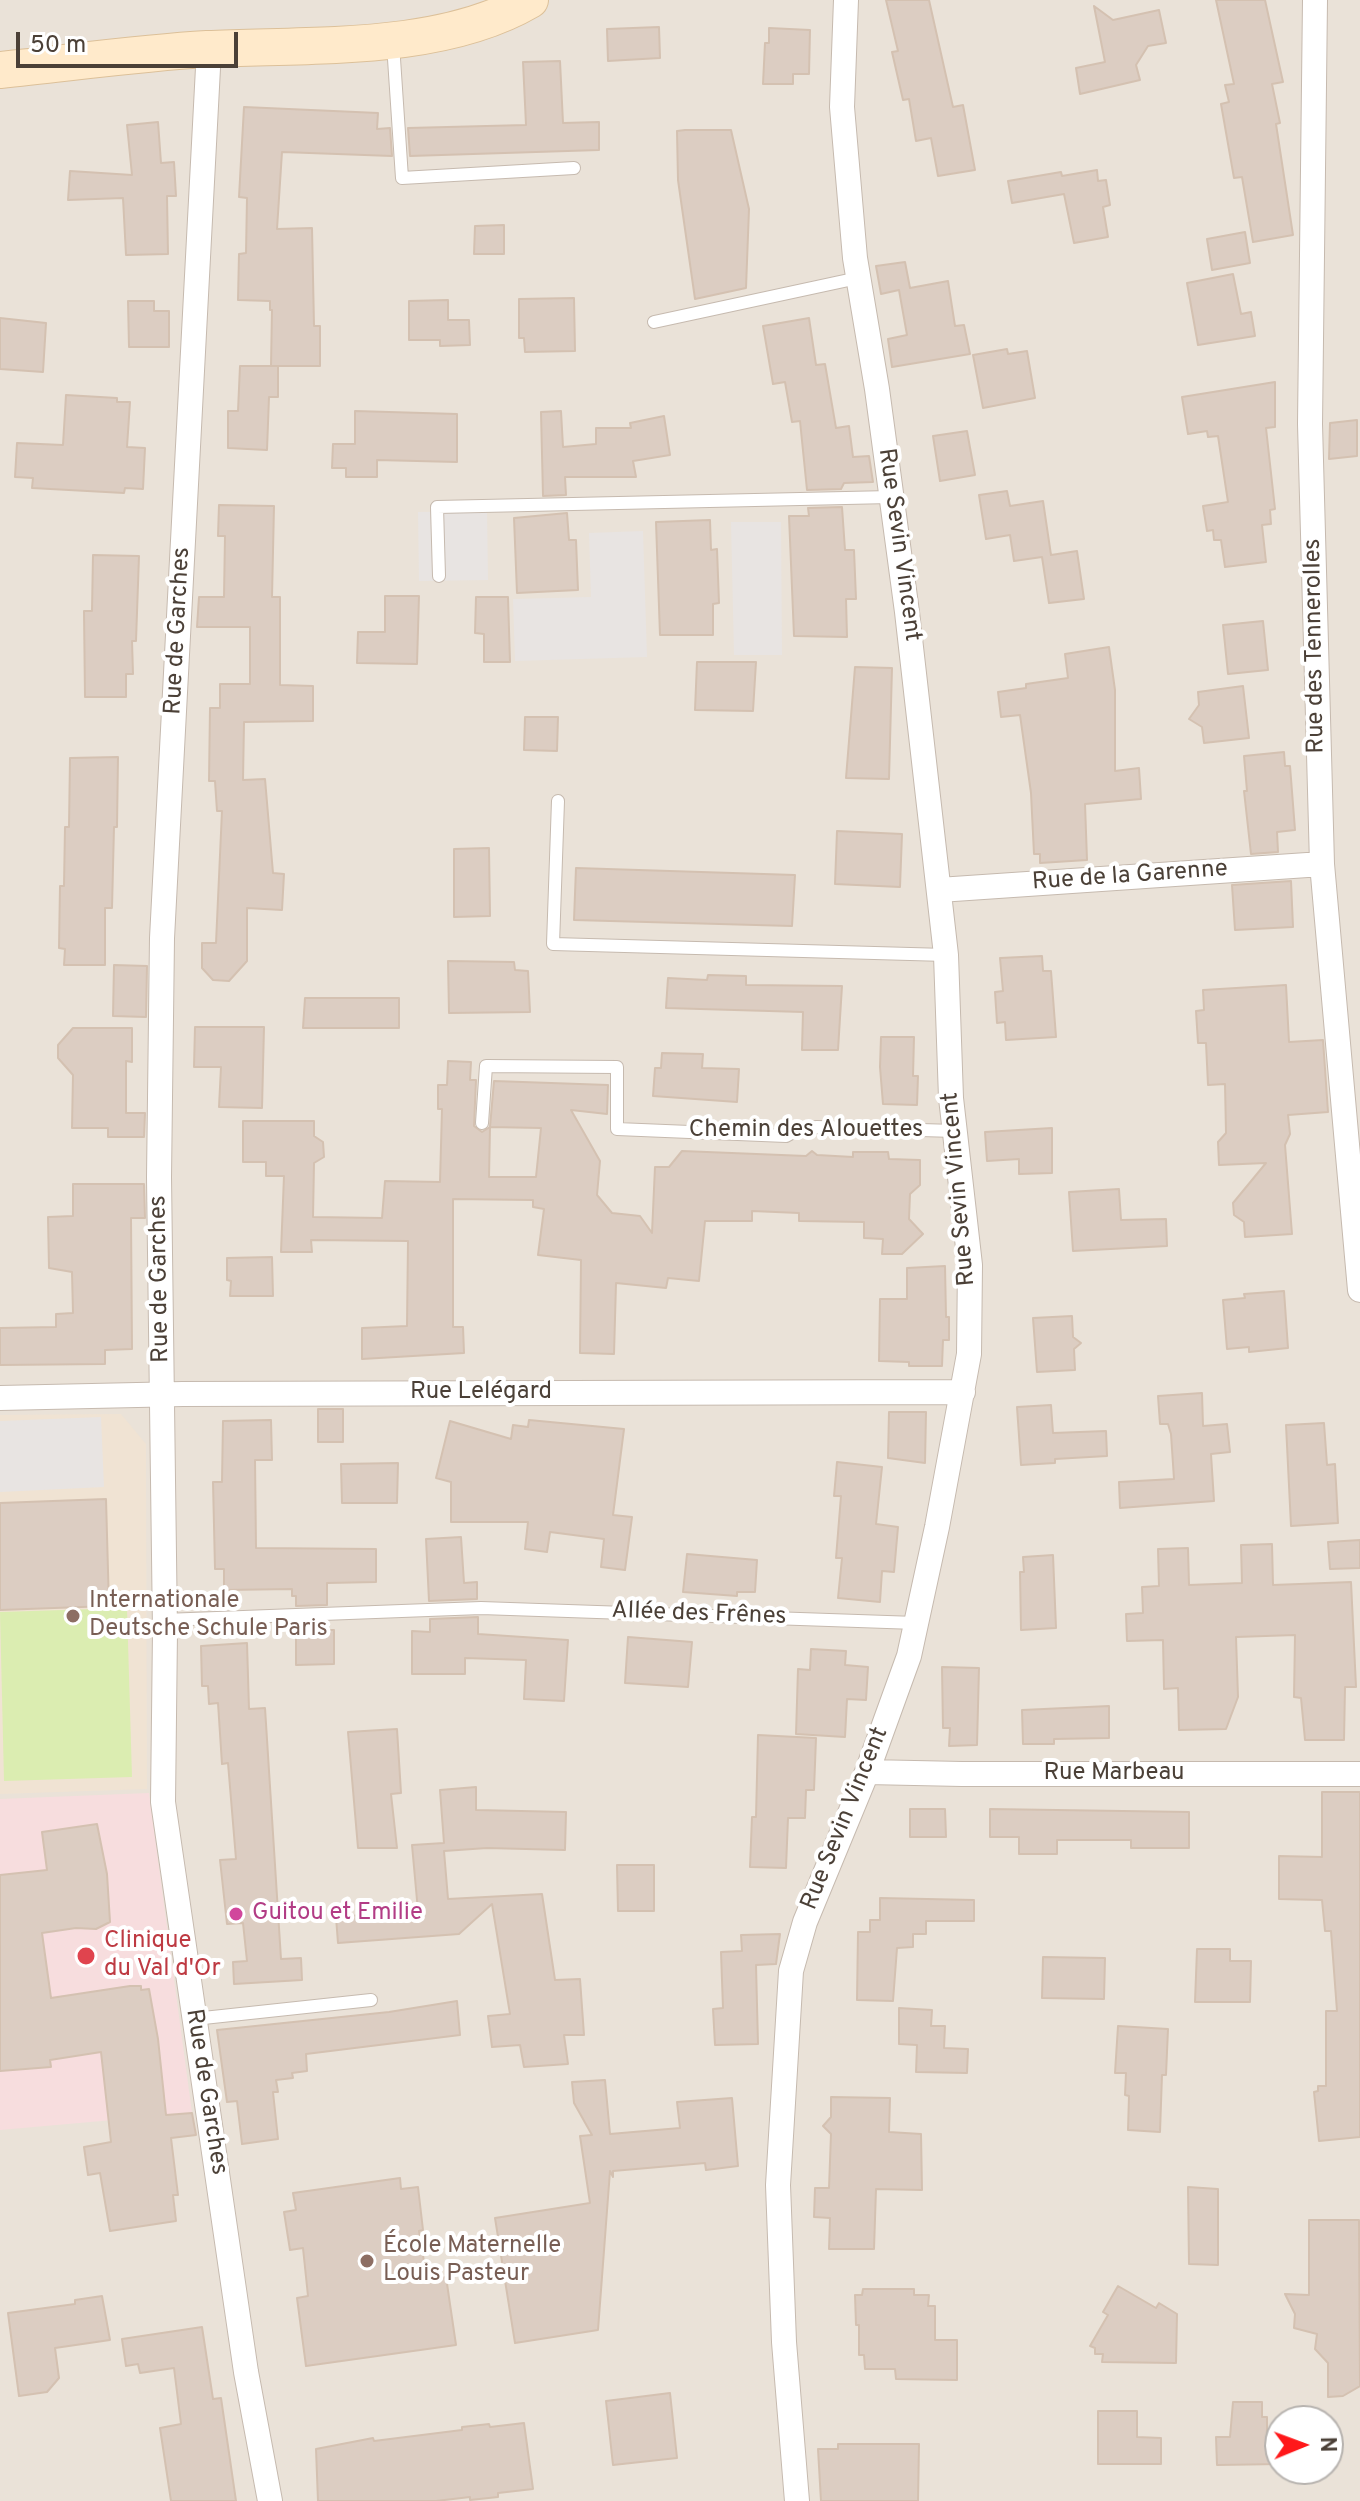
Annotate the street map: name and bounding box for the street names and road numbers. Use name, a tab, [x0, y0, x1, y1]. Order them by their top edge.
street label: Rue Sevin Vincent	[870, 447, 926, 643]
street label: Rue des Tennerolles	[1300, 538, 1332, 754]
street label: Rue de Garches	[160, 547, 198, 715]
street label: Rue de la Garenne	[1031, 856, 1229, 898]
street label: Rue Sevin Vincent	[937, 1091, 983, 1287]
street label: Chemin des Alouettes	[689, 1117, 923, 1145]
street label: Rue de Garches	[145, 1195, 177, 1363]
street label: Rue Lelégard	[410, 1379, 552, 1407]
street label: Allée des Frênes	[611, 1598, 787, 1632]
street label: Rue Sevin Vincent	[796, 1723, 896, 1915]
street label: Rue Marbeau	[1043, 1760, 1185, 1788]
street label: Rue de Garches	[178, 2007, 232, 2177]

